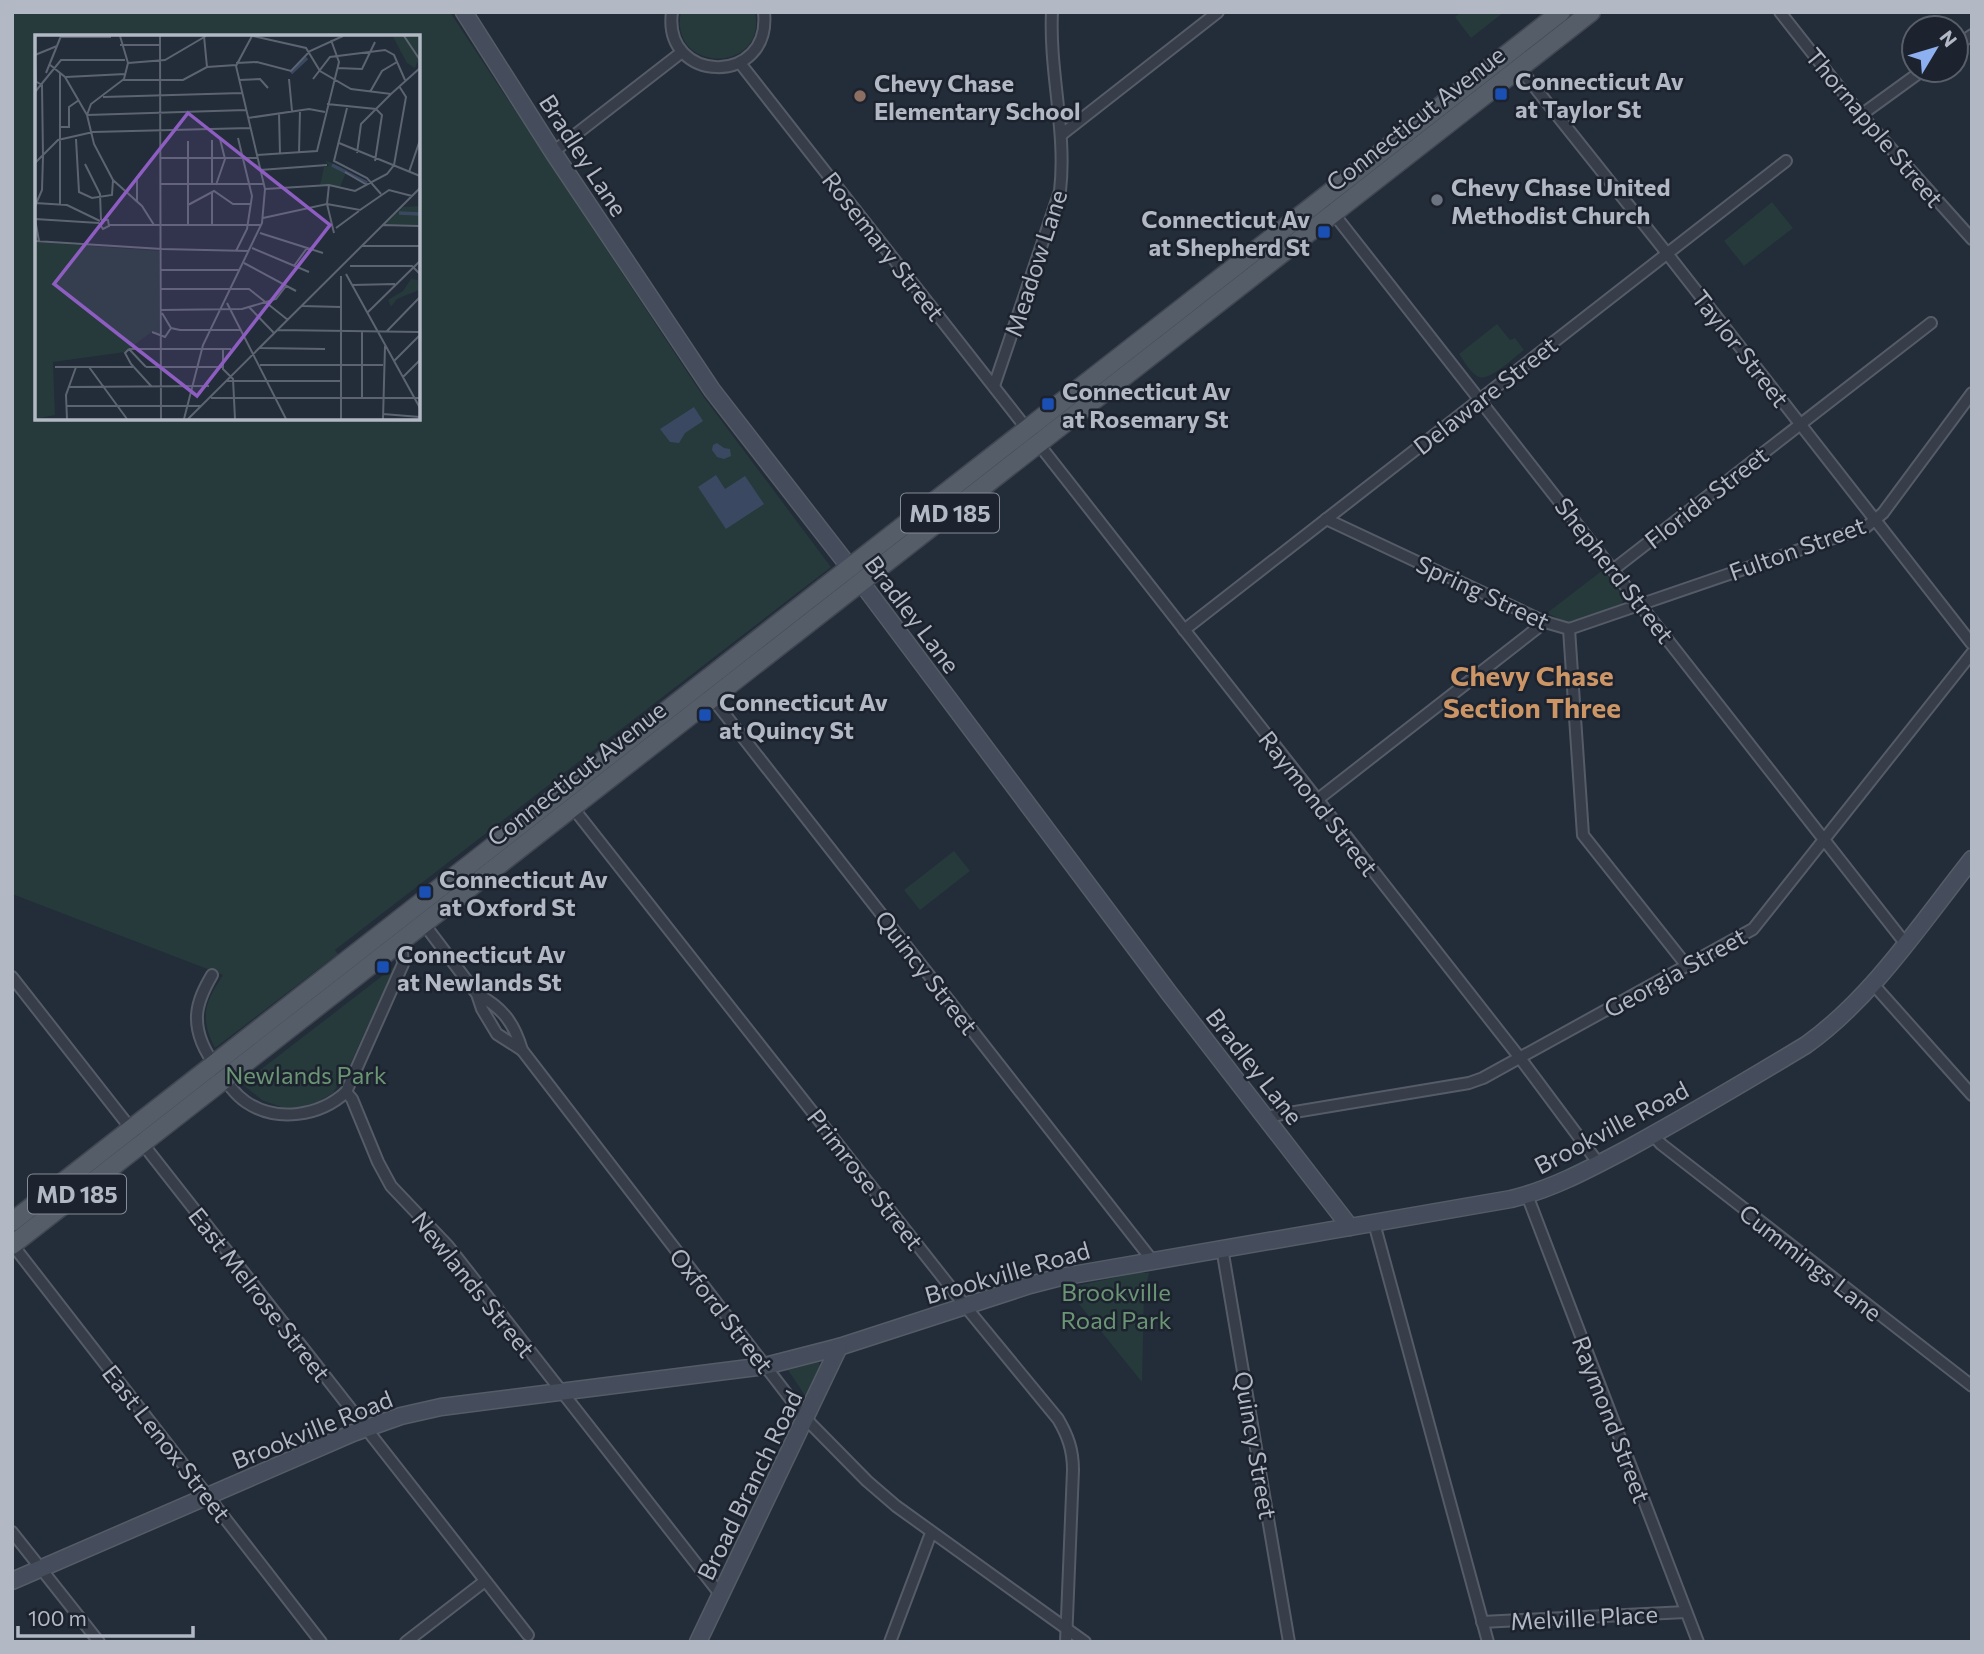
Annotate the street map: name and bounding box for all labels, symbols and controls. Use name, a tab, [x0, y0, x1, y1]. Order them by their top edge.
north arrow	[1900, 14, 1970, 84]
text: N	[1935, 26, 1962, 51]
inset map	[35, 35, 420, 420]
street label: Connecticut Avenue	[1320, 39, 1510, 197]
street label: Thornapple Street	[1800, 41, 1950, 213]
place label: Connecticut Av at Taylor St	[1515, 66, 1684, 123]
place label: Chevy Chase Elementary School	[874, 68, 1081, 125]
marker: Connecticut Av at Taylor St	[1493, 86, 1509, 102]
marker: Chevy Chase Elementary School	[852, 88, 868, 104]
street label: Bradley Lane	[534, 89, 634, 221]
street label: Rosemary Street	[817, 166, 951, 326]
place label: Chevy Chase United Methodist Church	[1451, 172, 1670, 229]
street label: Meadow Lane	[998, 186, 1072, 340]
marker: Chevy Chase United Methodist Church	[1429, 192, 1445, 208]
place label: Connecticut Av at Shepherd St	[1141, 204, 1310, 261]
marker: Connecticut Av at Shepherd St	[1316, 224, 1332, 240]
street label: Taylor Street	[1686, 284, 1796, 412]
street label: Delaware Street	[1407, 330, 1563, 460]
place label: Connecticut Av at Rosemary St	[1062, 376, 1231, 433]
marker: Connecticut Av at Rosemary St	[1040, 396, 1056, 412]
street label: Florida Street	[1638, 440, 1774, 554]
street label: Shepherd Street	[1549, 492, 1681, 649]
road number: MD 185	[901, 494, 999, 533]
street label: Fulton Street	[1725, 510, 1869, 586]
street label: Spring Street	[1412, 549, 1554, 635]
street label: Bradley Lane	[859, 550, 967, 678]
district label: Chevy Chase Section Three	[1443, 658, 1621, 724]
place label: Connecticut Av at Quincy St	[719, 687, 888, 744]
street label: Connecticut Avenue	[481, 694, 671, 852]
marker: Connecticut Av at Quincy St	[697, 707, 713, 723]
street label: Raymond Street	[1253, 725, 1385, 881]
place label: Connecticut Av at Oxford St	[439, 864, 608, 921]
marker: Connecticut Av at Oxford St	[417, 884, 433, 900]
street label: Quincy Street	[870, 904, 985, 1040]
street label: Georgia Street	[1599, 921, 1751, 1023]
place label: Connecticut Av at Newlands St	[397, 939, 566, 996]
marker: Connecticut Av at Newlands St	[375, 959, 391, 975]
street label: Bradley Lane	[1201, 1002, 1309, 1130]
park label: Newlands Park	[225, 1060, 387, 1089]
street label: Brookville Road	[1529, 1074, 1693, 1180]
street label: Primrose Street	[802, 1103, 930, 1255]
road number: MD 185	[28, 1175, 126, 1214]
street label: Cummings Lane	[1734, 1197, 1888, 1327]
street label: East Melrose Street	[183, 1201, 337, 1387]
street label: Newlands Street	[406, 1205, 542, 1363]
street label: Brookville Road	[921, 1235, 1093, 1309]
street label: Oxford Street	[664, 1242, 780, 1378]
park label: Brookville Road Park	[1061, 1277, 1171, 1334]
street label: Raymond Street	[1567, 1332, 1657, 1507]
street label: East Lenox Street	[97, 1359, 237, 1527]
street label: Quincy Street	[1229, 1369, 1283, 1521]
street label: Brookville Road	[228, 1384, 396, 1474]
street label: Broad Branch Road	[691, 1385, 807, 1585]
scale bar	[18, 1594, 192, 1638]
street label: Melville Place	[1509, 1599, 1659, 1635]
text: 100 m	[28, 1605, 87, 1630]

